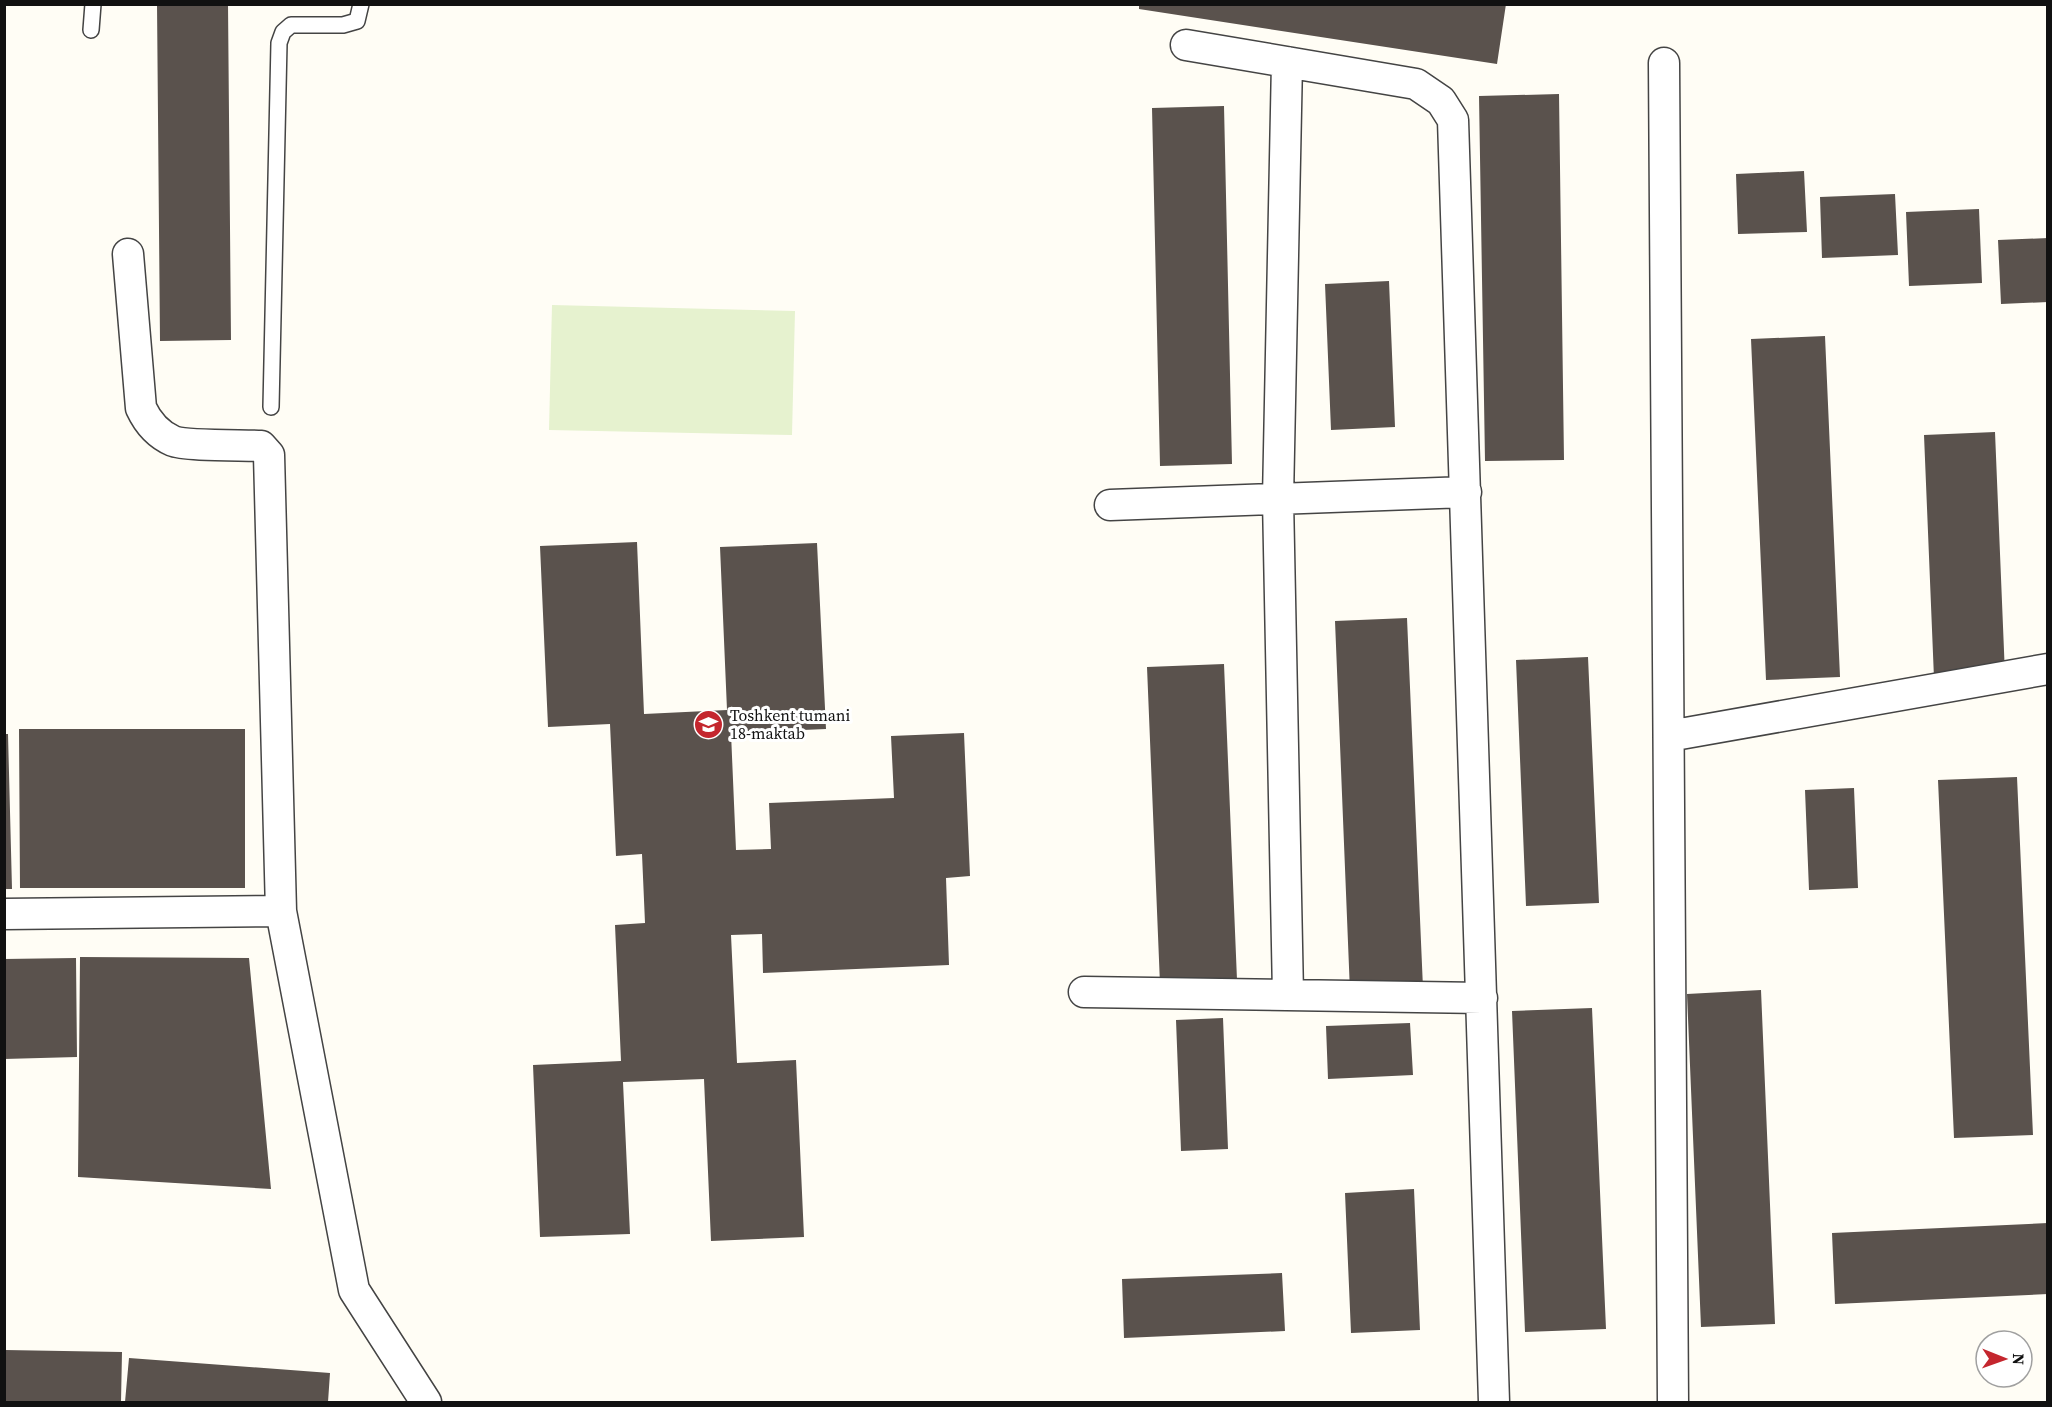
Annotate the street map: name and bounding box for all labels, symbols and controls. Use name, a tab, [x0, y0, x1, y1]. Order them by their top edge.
place label: Toshkent tumani 18-maktab	[730, 704, 851, 744]
school or university icon: Toshkent tumani 18-maktab	[693, 708, 725, 740]
north arrow	[1974, 1329, 2034, 1389]
text: N	[2008, 1353, 2030, 1366]

